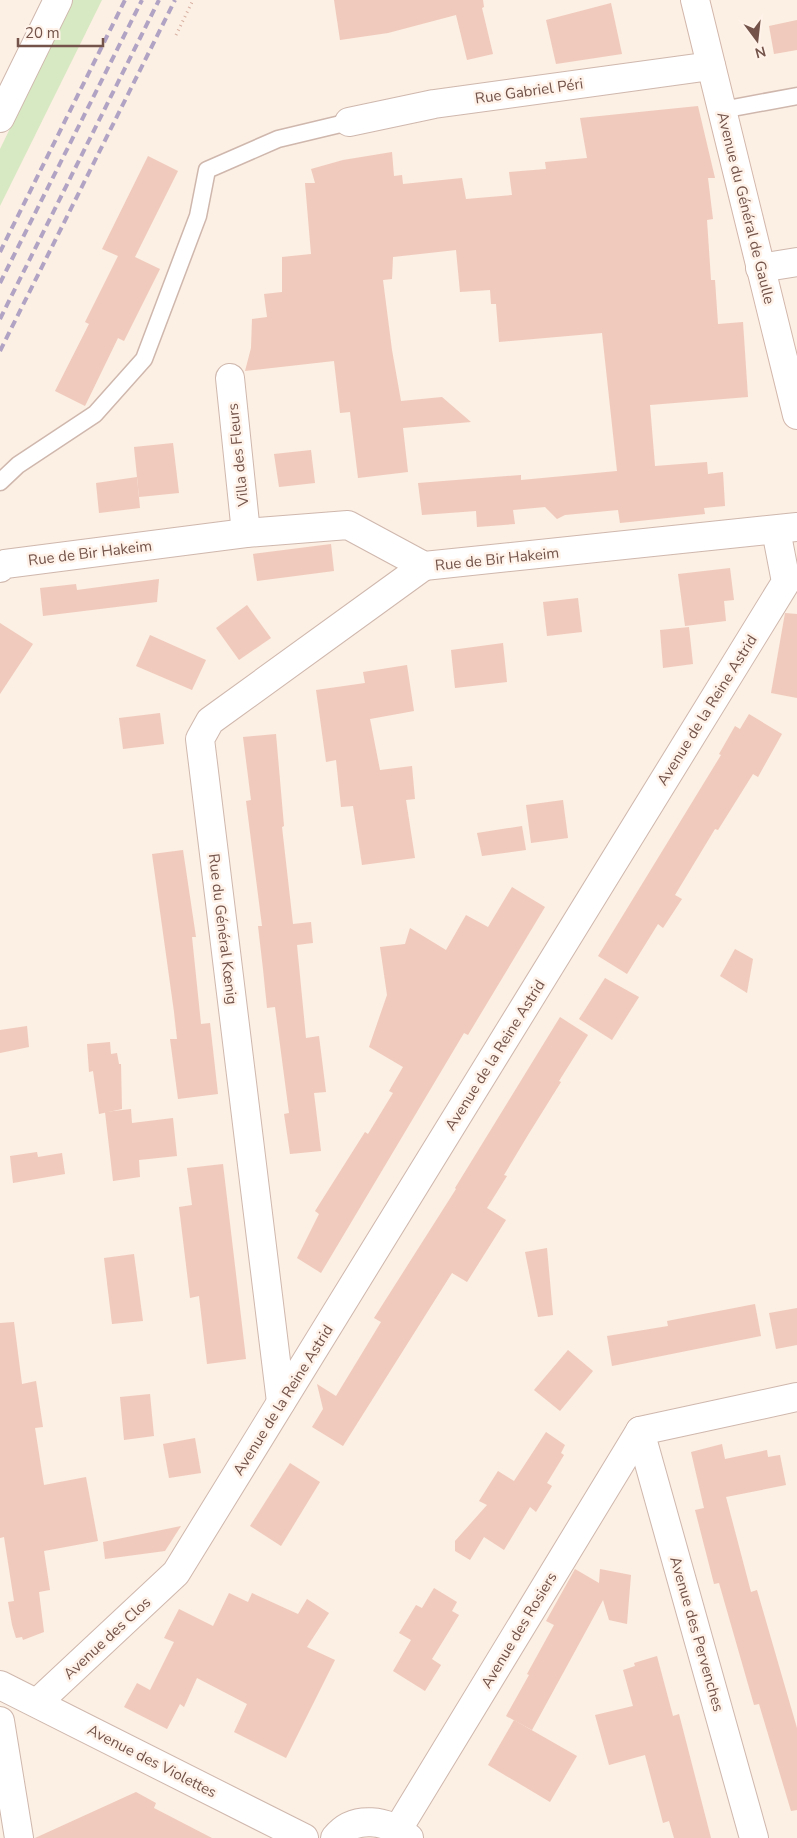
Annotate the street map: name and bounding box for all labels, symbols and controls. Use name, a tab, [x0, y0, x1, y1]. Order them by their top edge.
scale bar	[18, 15, 102, 47]
north arrow	[732, 15, 782, 65]
text: 20 m	[25, 23, 60, 43]
text: N	[753, 42, 768, 63]
street label: Rue Gabriel Péri	[474, 74, 584, 108]
street label: Avenue du Général de Gaulle	[712, 110, 780, 306]
street label: Villa des Fleurs	[223, 402, 253, 509]
street label: Rue de Bir Hakeim	[27, 535, 153, 571]
street label: Rue de Bir Hakeim	[434, 543, 560, 575]
street label: Avenue de la Reine Astrid	[652, 631, 762, 789]
street label: Rue du Général Kœnig	[204, 852, 242, 1006]
street label: Avenue de la Reine Astrid	[440, 976, 550, 1134]
street label: Avenue de la Reine Astrid	[228, 1321, 338, 1479]
street label: Avenue des Pervenches	[665, 1554, 729, 1714]
street label: Avenue des Rosiers	[476, 1568, 562, 1692]
street label: Avenue des Clos	[59, 1592, 155, 1684]
street label: Avenue des Violettes	[84, 1720, 220, 1802]

